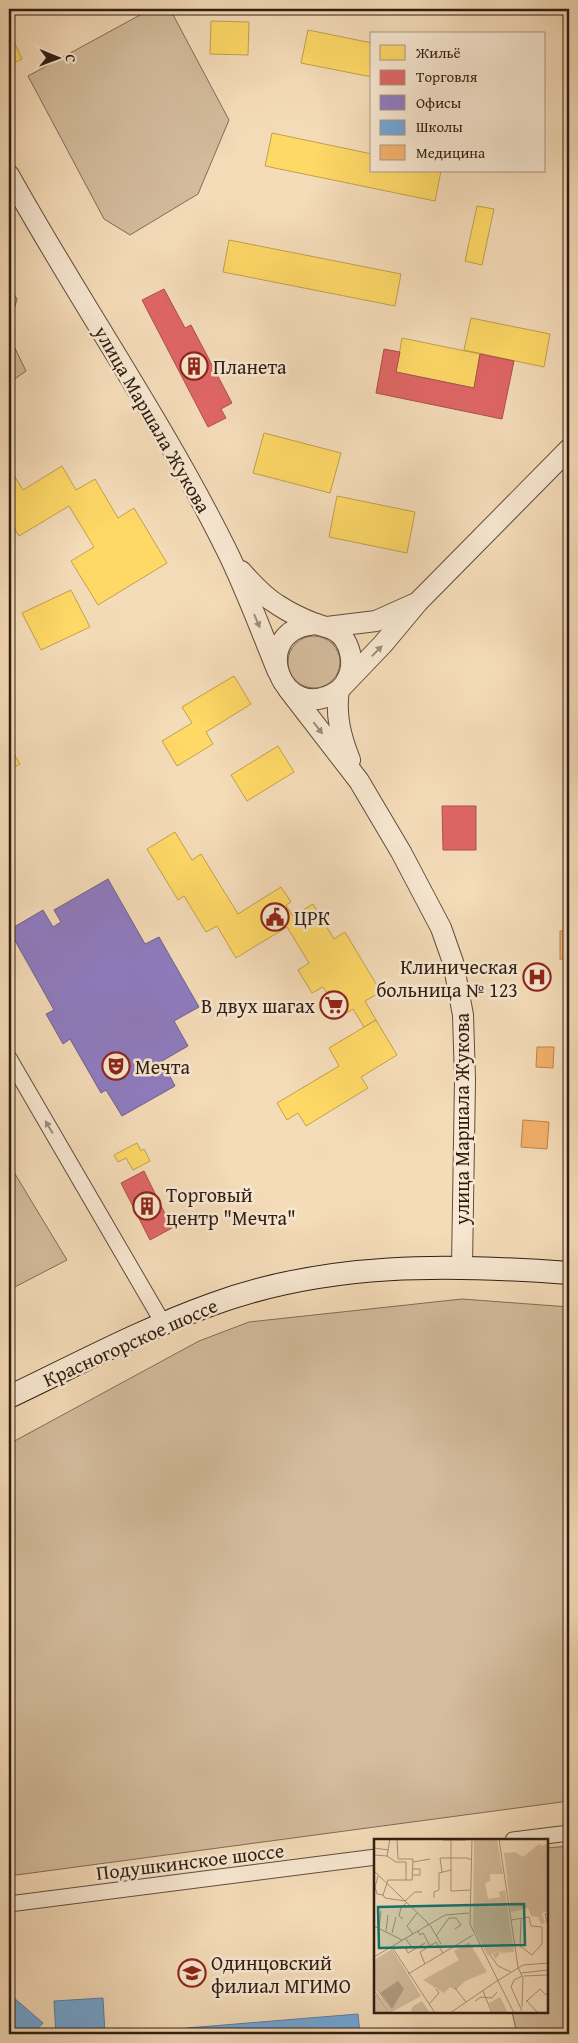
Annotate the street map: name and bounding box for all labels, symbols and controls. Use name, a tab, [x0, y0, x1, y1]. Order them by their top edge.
north arrow	[32, 32, 82, 82]
legend	[370, 32, 546, 172]
text: Жильё	[415, 42, 461, 63]
text: С	[61, 54, 81, 62]
text: Торговля	[416, 66, 478, 87]
text: Офисы	[416, 92, 462, 113]
text: Школы	[416, 116, 463, 137]
text: Медицина	[416, 142, 486, 163]
street label: улица Маршала Жукова	[87, 319, 219, 518]
building icon: Планета	[179, 351, 209, 381]
place label: Планета	[213, 352, 287, 381]
one-way arrow	[253, 614, 261, 628]
one-way arrow	[370, 645, 382, 657]
one-way arrow	[313, 721, 323, 735]
public building icon: ЦРК	[260, 902, 290, 932]
place label: ЦРК	[294, 903, 331, 932]
place label: Клиническая больница № 123	[376, 952, 518, 1004]
hospital icon: Клиническая больница № 123	[522, 962, 552, 992]
supermarket icon: В двух шагах	[319, 990, 349, 1020]
place label: В двух шагах	[201, 991, 316, 1020]
street label: улица Маршала Жукова	[447, 1013, 476, 1226]
theatre icon: Мечта	[101, 1051, 131, 1081]
place label: Мечта	[135, 1052, 190, 1081]
one-way arrow	[44, 1120, 53, 1133]
place label: Торговый центр "Мечта"	[166, 1180, 296, 1232]
building icon: Торговый центр "Мечта"	[132, 1191, 162, 1221]
street label: Красногорское шоссе	[38, 1290, 222, 1394]
street label: Подушкинское шоссе	[94, 1835, 286, 1887]
inset map	[374, 1839, 548, 2013]
place label: Одинцовский филиал МГИМО	[211, 1948, 351, 2000]
school or university icon: Одинцовский филиал МГИМО	[177, 1958, 207, 1988]

